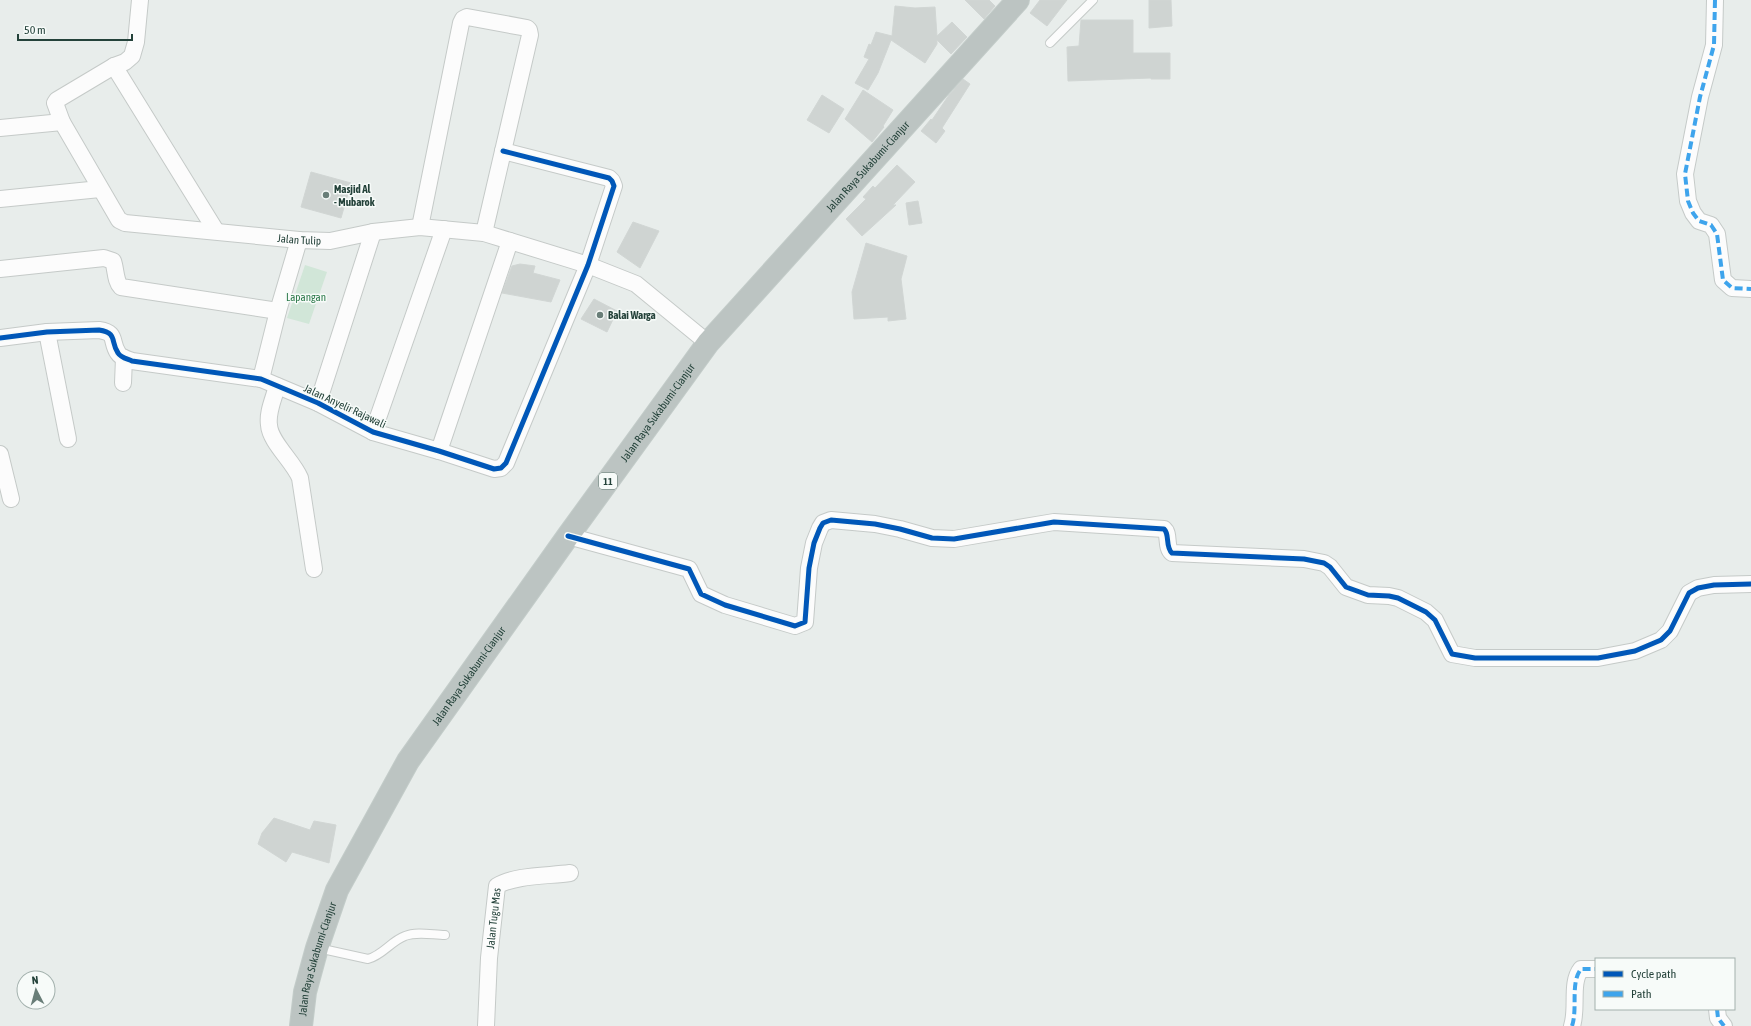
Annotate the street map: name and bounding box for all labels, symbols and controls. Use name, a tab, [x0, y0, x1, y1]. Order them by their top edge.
scale bar	[18, 16, 132, 42]
text: 50 m	[24, 23, 46, 37]
street label: Jalan Raya Sukabumi-Cianjur	[824, 118, 912, 214]
place label: Masjid Al - Mubarok	[334, 183, 375, 208]
marker: Masjid Al - Mubarok	[321, 190, 331, 200]
street label: Jalan Tulip	[277, 232, 321, 247]
park label: Lapangan	[286, 291, 326, 303]
place label: Balai Warga	[608, 309, 656, 321]
marker: Balai Warga	[595, 310, 605, 320]
street label: Jalan Raya Sukabumi-Cianjur	[618, 361, 697, 464]
street label: Jalan Anyelir Rajawali	[302, 382, 388, 430]
road number: 11	[599, 473, 617, 489]
street label: Jalan Raya Sukabumi-Cianjur	[430, 624, 508, 727]
street label: Jalan Tugu Mas	[484, 887, 503, 949]
street label: Jalan Raya Sukabumi-Cianjur	[296, 900, 339, 1017]
legend	[1595, 958, 1735, 1010]
text: Cycle path	[1631, 967, 1676, 981]
north arrow	[16, 970, 56, 1010]
text: N	[31, 974, 39, 986]
text: Path	[1631, 987, 1652, 1001]

